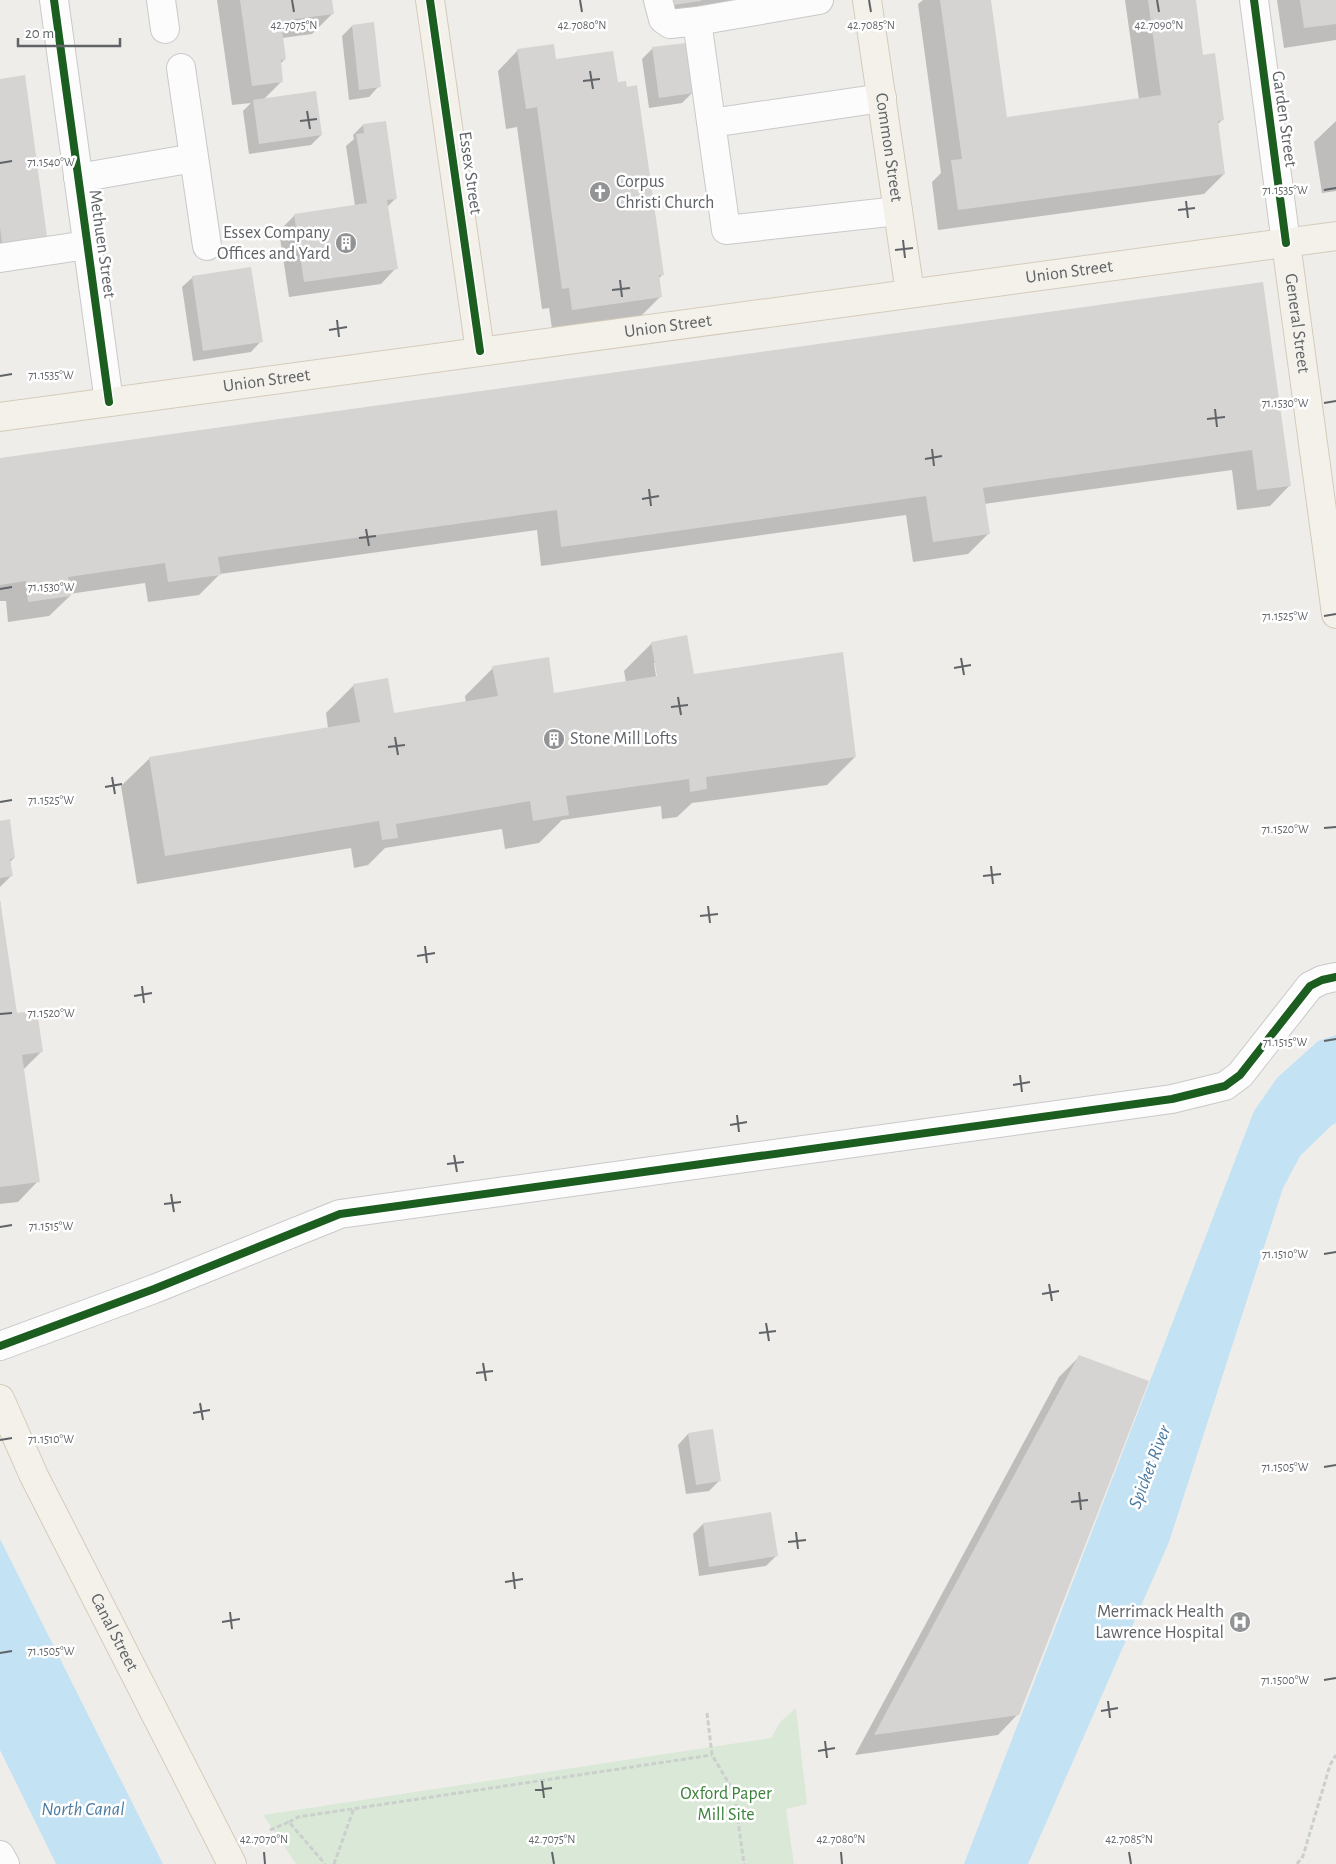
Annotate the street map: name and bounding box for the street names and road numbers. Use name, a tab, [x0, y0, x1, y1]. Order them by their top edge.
street label: Garden Street	[1268, 70, 1300, 168]
street label: Common Street	[872, 92, 906, 203]
street label: Essex Street	[455, 130, 485, 216]
street label: Methuen Street	[85, 189, 119, 300]
street label: Union Street	[1024, 257, 1114, 287]
street label: General Street	[1281, 272, 1312, 374]
street label: Union Street	[623, 312, 713, 341]
street label: Union Street	[222, 366, 312, 396]
street label: Canal Street	[87, 1591, 141, 1675]

